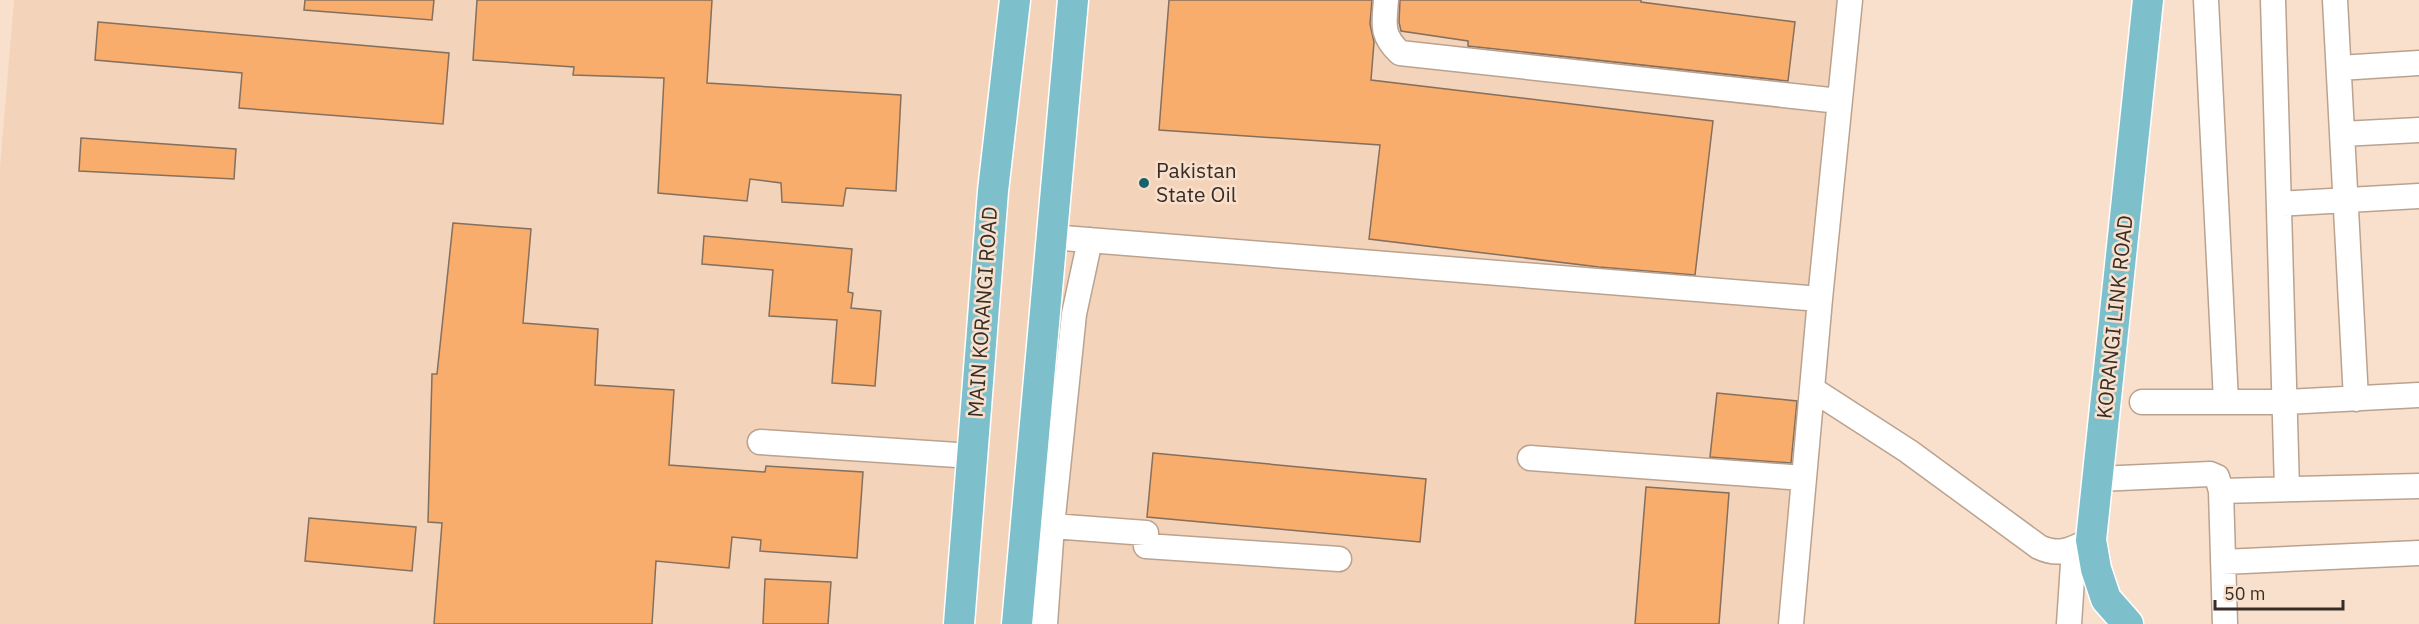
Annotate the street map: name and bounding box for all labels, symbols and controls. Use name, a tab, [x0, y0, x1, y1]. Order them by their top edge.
place label: Pakistan State Oil	[1156, 156, 1237, 208]
marker: Pakistan State Oil	[1137, 176, 1151, 190]
street label: MAIN KORANGI ROAD	[961, 206, 1003, 418]
street label: KORANGI LINK ROAD	[2089, 214, 2139, 420]
scale bar	[2215, 573, 2342, 611]
text: 50 m	[2224, 582, 2266, 605]

